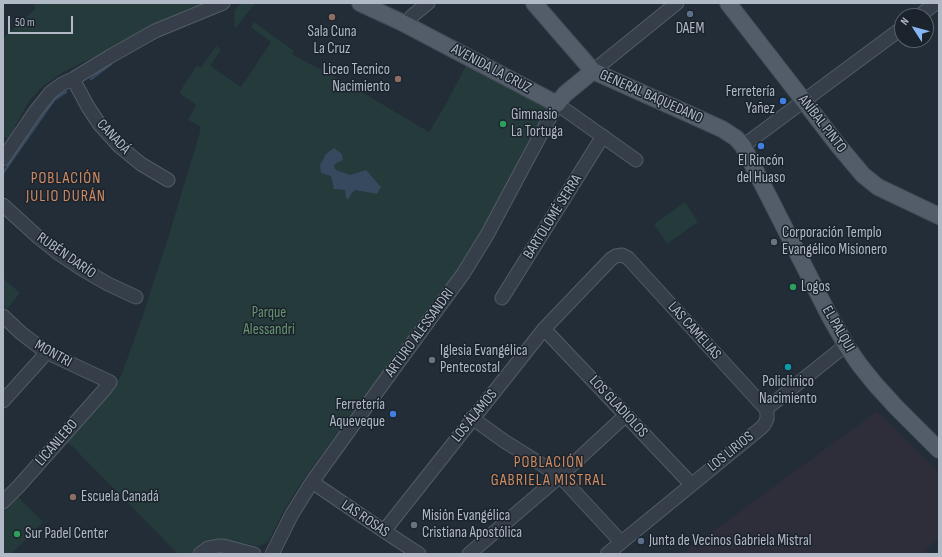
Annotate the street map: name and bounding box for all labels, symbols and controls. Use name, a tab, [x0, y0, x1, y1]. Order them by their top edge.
scale bar	[10, 8, 75, 34]
north arrow	[894, 8, 934, 48]
marker: DAEM	[685, 9, 695, 19]
marker: Sala Cuna La Cruz	[327, 12, 337, 22]
text: 50 m	[15, 15, 35, 30]
text: N	[898, 15, 912, 27]
place label: DAEM	[676, 20, 704, 38]
place label: Sala Cuna La Cruz	[308, 23, 356, 58]
street label: AVENIDA LA CRUZ	[448, 40, 534, 98]
place label: Liceo Tecnico Nacimiento	[323, 61, 390, 96]
street label: GENERAL BAQUEDANO	[597, 66, 705, 128]
marker: Liceo Tecnico Nacimiento	[393, 74, 403, 84]
place label: Ferretería Yañez	[726, 83, 775, 118]
street label: ANÍBAL PINTO	[794, 92, 850, 156]
marker: Ferretería Yañez	[778, 96, 788, 106]
place label: Gimnasio La Tortuga	[511, 106, 563, 141]
street label: CANADÁ	[92, 116, 134, 158]
marker: Gimnasio La Tortuga	[498, 119, 508, 129]
marker: El Rincón del Huaso	[756, 141, 766, 151]
place label: El Rincón del Huaso	[737, 152, 785, 187]
district label: POBLACIÓN JULIO DURÁN	[26, 169, 106, 207]
street label: BARTOLOMÉ SERRA	[520, 172, 586, 262]
place label: Corporación Templo Evangélico Misionero	[782, 224, 887, 259]
street label: RUBÉN DARÍO	[33, 229, 99, 283]
marker: Corporación Templo Evangélico Misionero	[769, 237, 779, 247]
place label: Logos	[801, 278, 830, 296]
marker: Logos	[788, 282, 798, 292]
street label: ARTURO ALESSANDRI	[382, 285, 458, 381]
street label: LAS CAMELIAS	[664, 299, 724, 363]
street label: EL PALQUI	[818, 303, 858, 355]
park label: Parque Alessandri	[243, 304, 295, 339]
street label: MONTRI	[31, 336, 75, 372]
place label: Iglesia Evangélica Pentecostal	[440, 342, 528, 377]
marker: Iglesia Evangélica Pentecostal	[427, 355, 437, 365]
marker: Policlinico Nacimiento	[783, 362, 793, 372]
street label: LOS GLADIOLOS	[585, 372, 651, 442]
place label: Policlinico Nacimiento	[759, 373, 817, 408]
street label: LOS ÁLAMOS	[448, 386, 502, 446]
place label: Ferretería Aqueveque	[330, 396, 385, 431]
marker: Ferretería Aqueveque	[388, 409, 398, 419]
street label: LICANLEBO	[32, 416, 82, 470]
street label: LOS LIRIOS	[704, 428, 758, 476]
district label: POBLACIÓN GABRIELA MISTRAL	[491, 453, 607, 491]
place label: Escuela Canadá	[81, 488, 159, 506]
marker: Escuela Canadá	[68, 492, 78, 502]
street label: LAS ROSAS	[337, 496, 393, 542]
place label: Misión Evangélica Cristiana Apostólica	[422, 507, 522, 542]
marker: Misión Evangélica Cristiana Apostólica	[409, 520, 419, 530]
place label: Sur Padel Center	[25, 525, 108, 543]
marker: Sur Padel Center	[12, 529, 22, 539]
place label: Junta de Vecinos Gabriela Mistral	[649, 532, 811, 550]
marker: Junta de Vecinos Gabriela Mistral	[636, 536, 646, 546]

